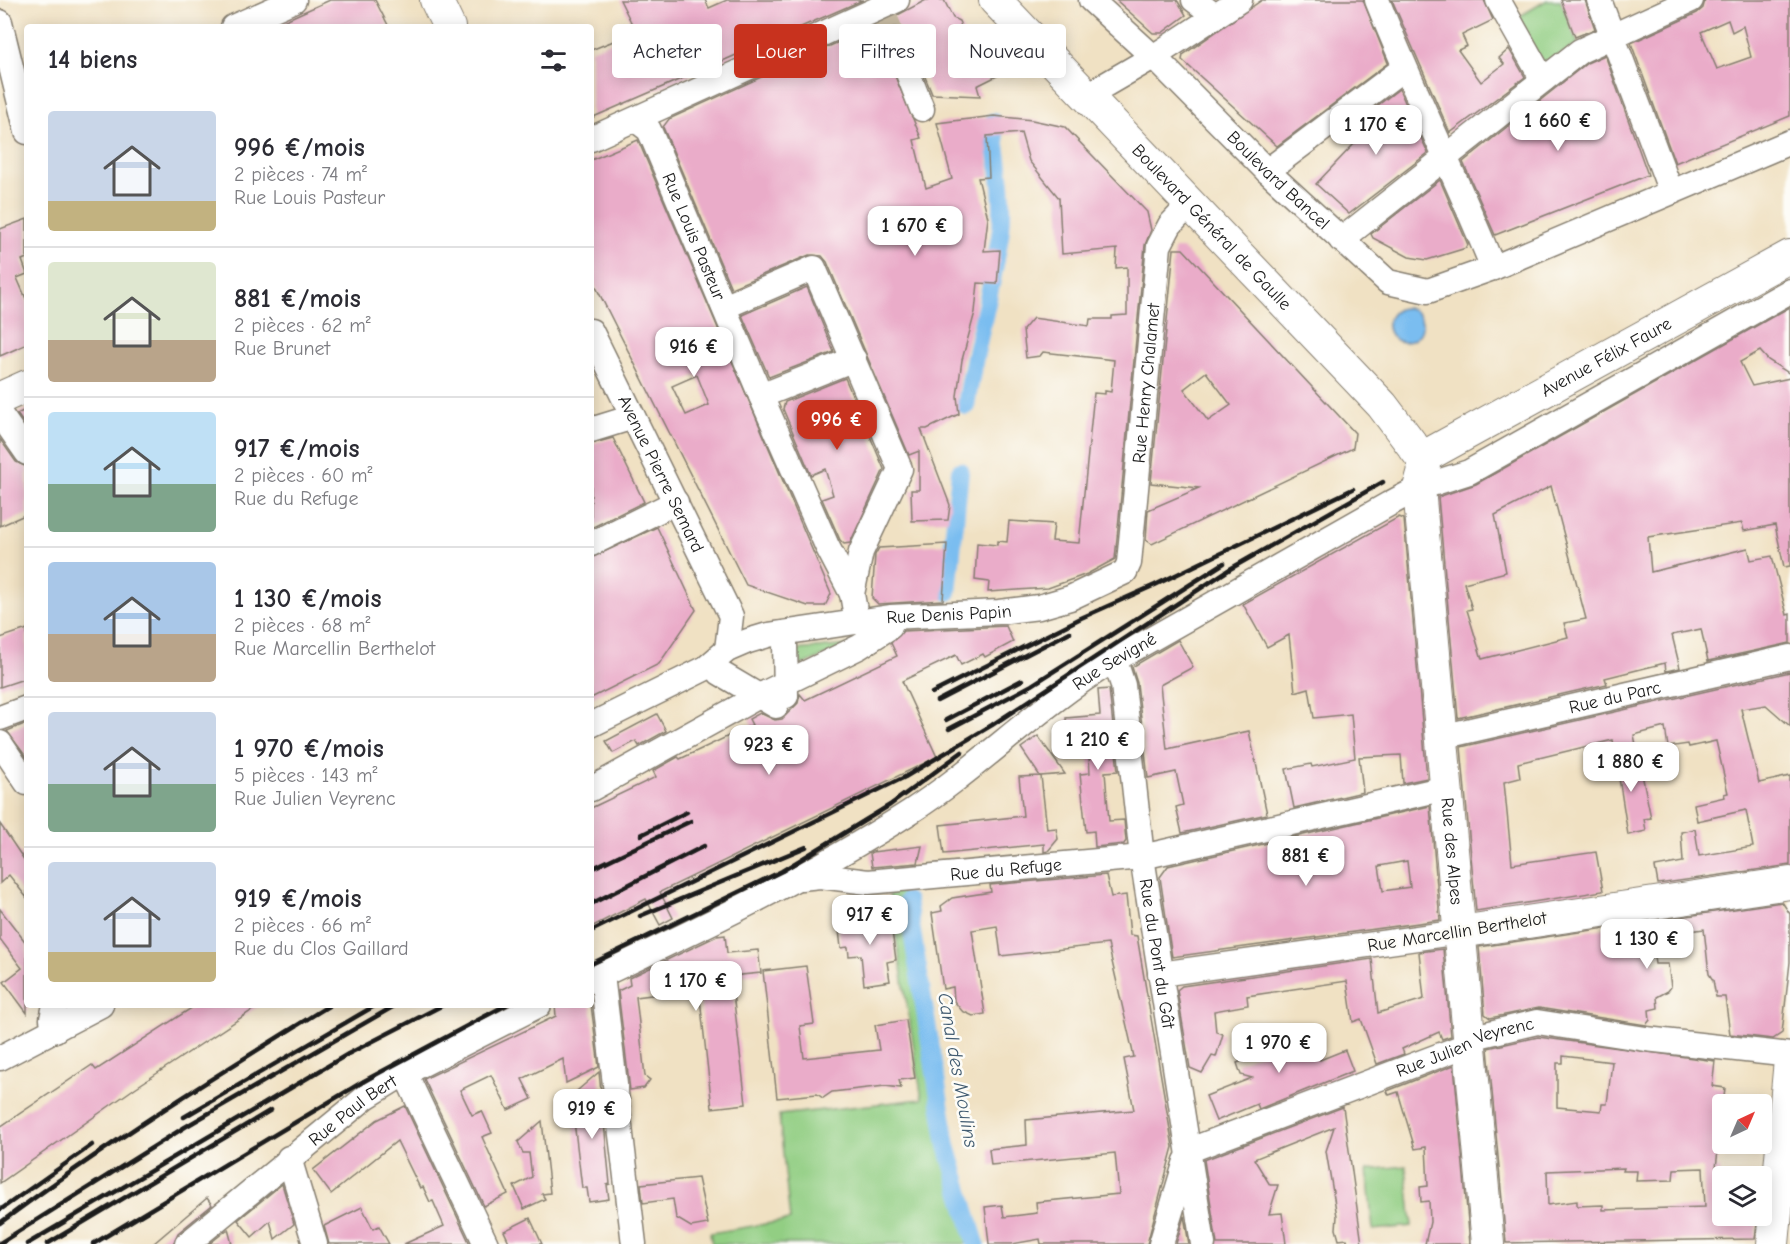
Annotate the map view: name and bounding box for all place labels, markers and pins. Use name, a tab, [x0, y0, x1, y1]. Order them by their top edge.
pin: 1 660 €	[1503, 101, 1613, 152]
pin: 1 170 €	[1321, 105, 1431, 156]
pin: 1 670 €	[860, 206, 970, 257]
pin: 916 €	[652, 327, 736, 378]
pin: 996 €	[795, 400, 879, 451]
pin: 1 210 €	[1043, 720, 1153, 771]
pin: 923 €	[727, 725, 811, 776]
pin: 1 880 €	[1576, 742, 1686, 793]
pin: 881 €	[1264, 836, 1348, 887]
pin: 917 €	[828, 895, 912, 946]
pin: 1 130 €	[1592, 919, 1702, 970]
pin: 1 170 €	[641, 961, 751, 1012]
pin: 1 970 €	[1224, 1023, 1334, 1074]
pin: 919 €	[550, 1089, 634, 1140]

